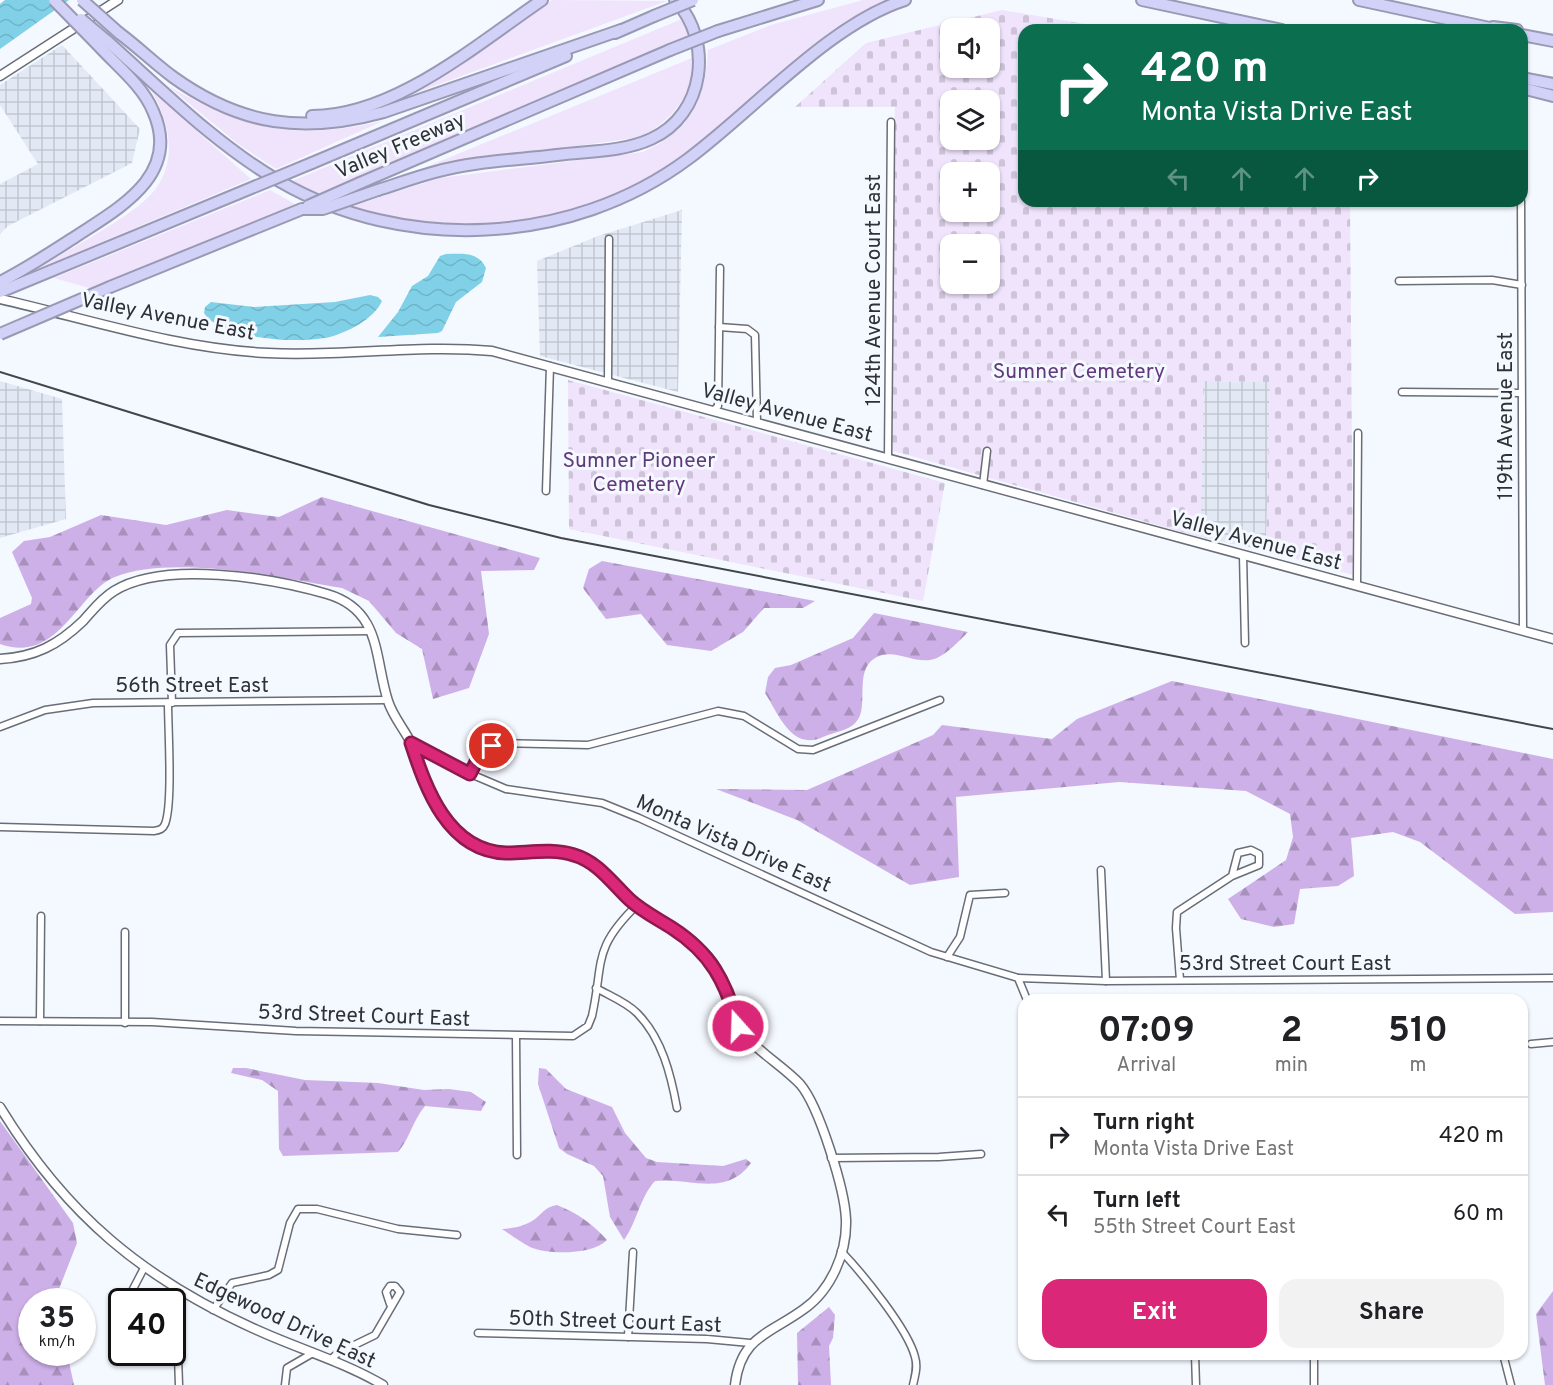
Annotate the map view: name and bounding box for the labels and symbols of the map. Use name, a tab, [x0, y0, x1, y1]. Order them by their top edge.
street label: Valley Freeway	[331, 107, 470, 186]
street label: 124th Avenue Court East	[861, 174, 888, 406]
street label: Valley Avenue East	[78, 287, 257, 348]
street label: 119th Avenue East	[1493, 332, 1520, 500]
park label: Sumner Cemetery	[993, 359, 1165, 386]
street label: Valley Avenue East	[698, 378, 875, 449]
park label: Sumner Pioneer Cemetery	[562, 448, 716, 499]
street label: Valley Avenue East	[1167, 506, 1344, 577]
street label: 56th Street East	[115, 673, 269, 700]
pin	[466, 720, 517, 771]
street label: Monta Vista Drive East	[631, 789, 835, 900]
street label: 53rd Street Court East	[1179, 951, 1391, 978]
position arrow	[706, 994, 770, 1058]
street label: 53rd Street Court East	[257, 999, 471, 1034]
street label: Edgewood Drive East	[189, 1267, 380, 1375]
speed limit sign: 40	[108, 1288, 186, 1366]
street label: 50th Street Court East	[508, 1305, 722, 1340]

